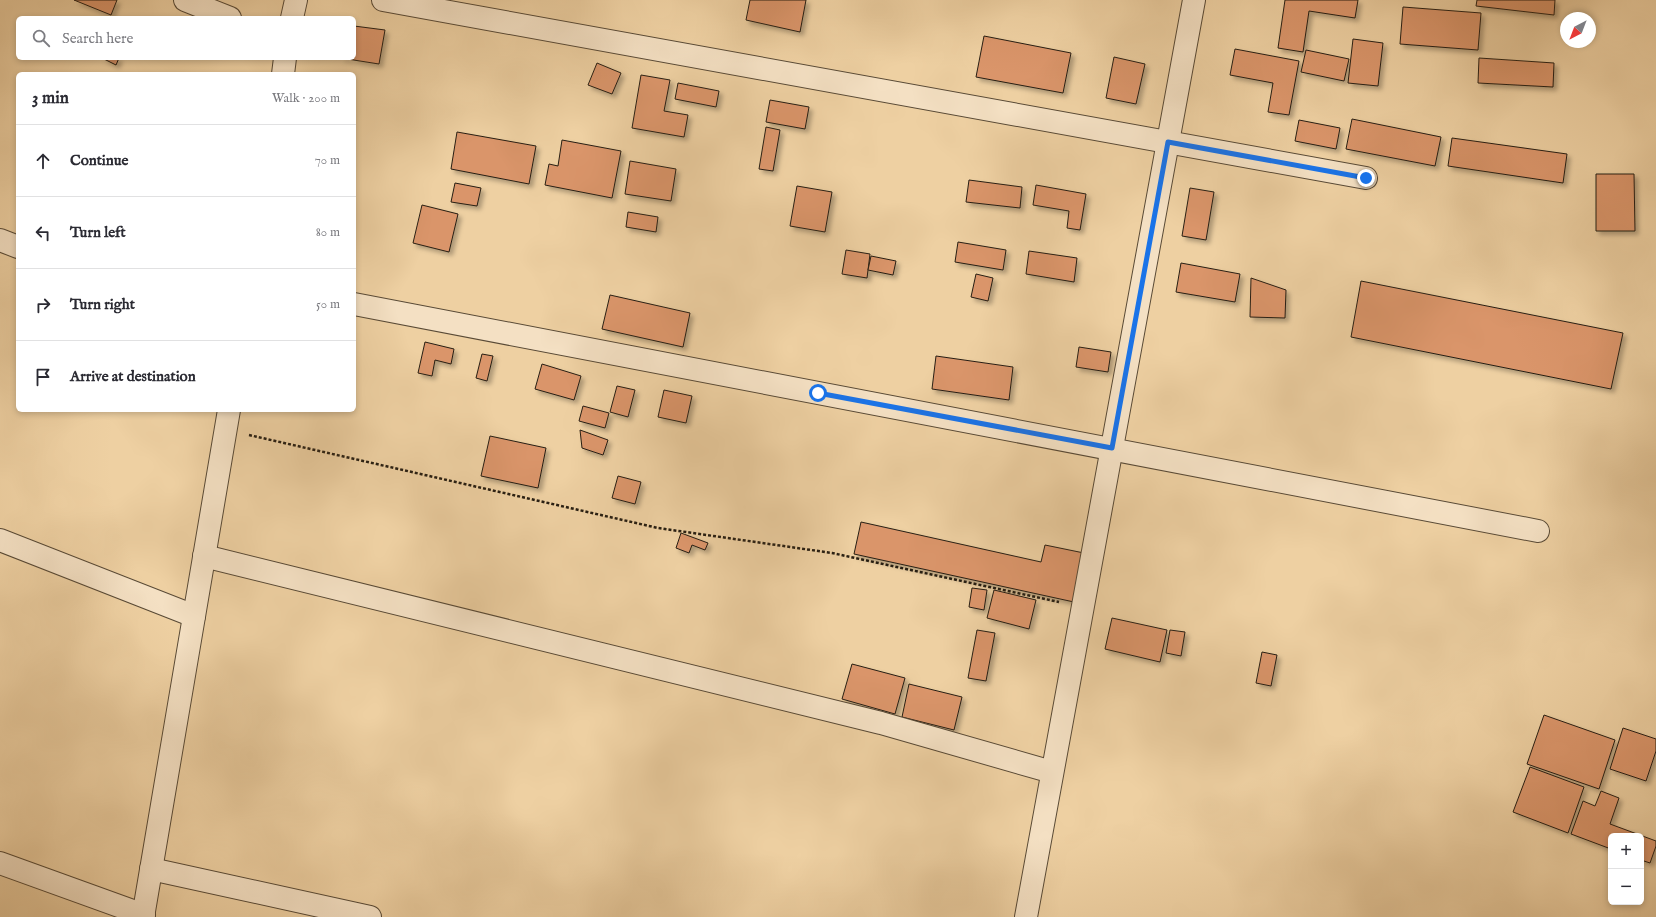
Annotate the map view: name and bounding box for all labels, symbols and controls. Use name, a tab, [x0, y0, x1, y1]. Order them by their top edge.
north arrow	[1560, 12, 1596, 48]
search box	[16, 16, 356, 60]
icon: search	[30, 27, 52, 49]
text: Search here	[62, 29, 133, 48]
text: 3 min	[32, 88, 69, 109]
text: Walk · 200 m	[272, 90, 340, 107]
icon: ahead	[32, 150, 54, 172]
text: Continue	[70, 151, 128, 170]
text: 70 m	[315, 152, 340, 169]
route end	[1357, 169, 1375, 187]
icon: left	[32, 222, 54, 244]
text: Turn left	[70, 223, 126, 242]
text: 80 m	[316, 224, 340, 241]
icon: right	[32, 294, 54, 316]
text: Turn right	[70, 295, 135, 314]
text: 50 m	[316, 296, 340, 313]
icon: arrive	[32, 366, 54, 388]
text: Arrive at destination	[70, 367, 196, 386]
route start	[809, 384, 827, 402]
map controls	[1608, 833, 1644, 905]
button: +	[1608, 833, 1644, 869]
button: −	[1608, 869, 1644, 905]

